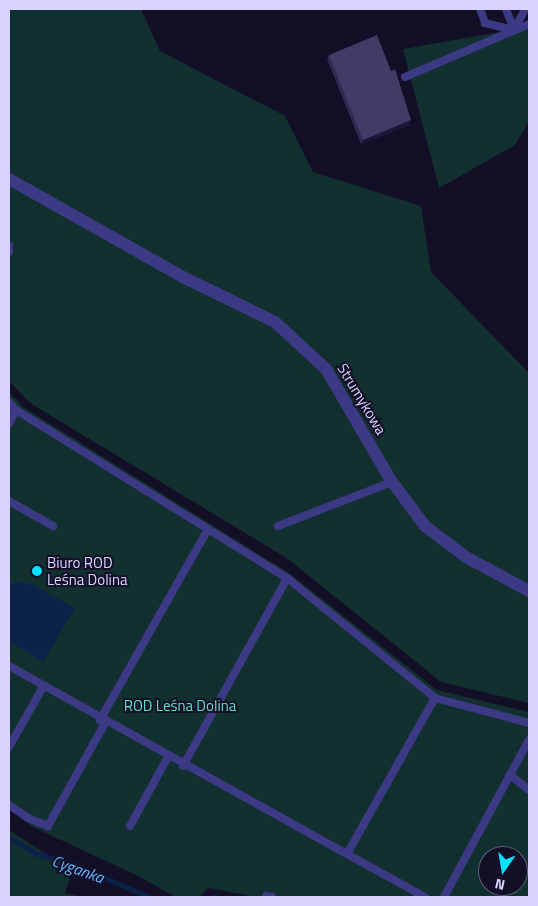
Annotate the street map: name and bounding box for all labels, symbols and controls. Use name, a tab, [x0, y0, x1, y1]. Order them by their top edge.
street label: Strumykowa	[334, 360, 390, 438]
place label: Biuro ROD Leśna Dolina	[47, 553, 127, 588]
marker: Biuro ROD Leśna Dolina	[31, 565, 43, 577]
park label: ROD Leśna Dolina	[124, 697, 236, 715]
north arrow	[478, 846, 528, 896]
water label: Cyganka	[50, 851, 106, 887]
text: N	[493, 874, 507, 896]

